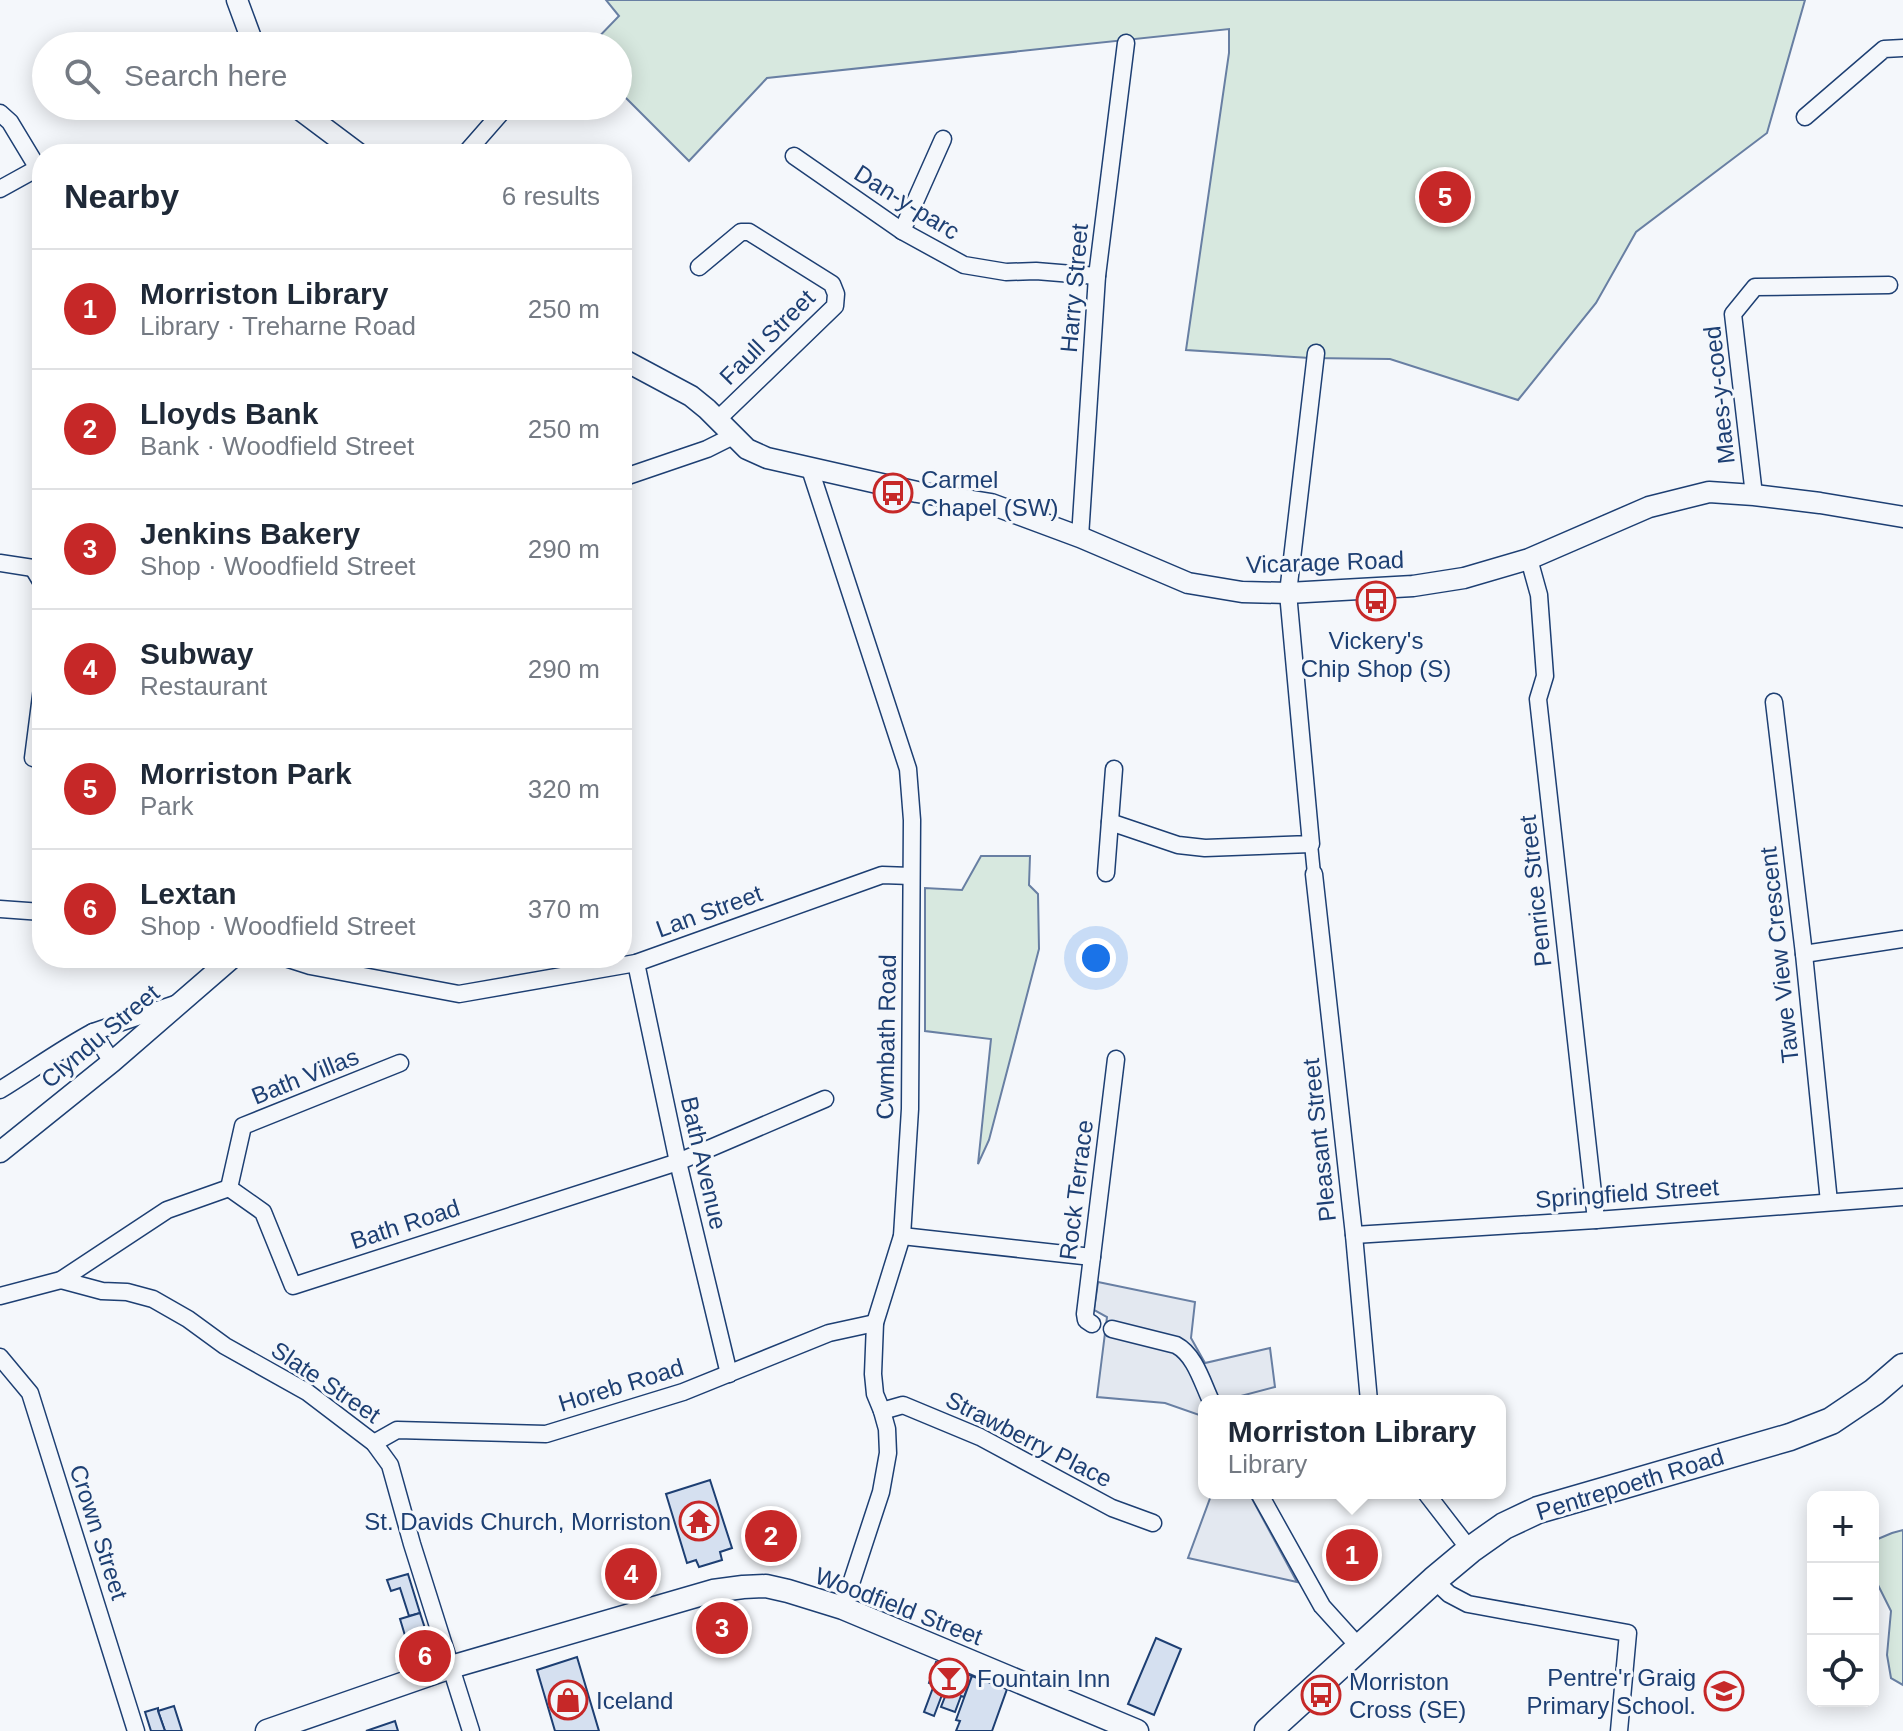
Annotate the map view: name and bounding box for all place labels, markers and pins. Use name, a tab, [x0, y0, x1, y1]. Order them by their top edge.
pin: 5	[1419, 167, 1471, 227]
place label: Carmel Chapel (SW)	[921, 466, 1058, 521]
bus stop icon: Carmel Chapel (SW)	[872, 472, 914, 514]
bus stop icon: Vickery's Chip Shop (S)	[1355, 580, 1397, 622]
place label: Vickery's Chip Shop (S)	[1301, 627, 1451, 682]
temple icon: St. Davids Church, Morriston	[678, 1500, 720, 1542]
pin: 2	[745, 1506, 797, 1566]
place label: St. Davids Church, Morriston	[364, 1508, 671, 1535]
pin: 1	[1326, 1525, 1378, 1585]
pin: 4	[605, 1544, 657, 1604]
pin: 3	[696, 1598, 748, 1658]
pin: 6	[399, 1626, 451, 1686]
bar icon: Fountain Inn	[928, 1657, 970, 1699]
place label: Pentre'r Graig Primary School.	[1527, 1664, 1696, 1719]
place label: Fountain Inn	[977, 1665, 1110, 1692]
place label: Morriston Cross (SE)	[1349, 1668, 1466, 1723]
school or university icon: Pentre'r Graig Primary School.	[1703, 1670, 1745, 1712]
bus stop icon: Morriston Cross (SE)	[1300, 1674, 1342, 1716]
shop icon: Iceland	[547, 1679, 589, 1721]
place label: Iceland	[596, 1687, 673, 1714]

